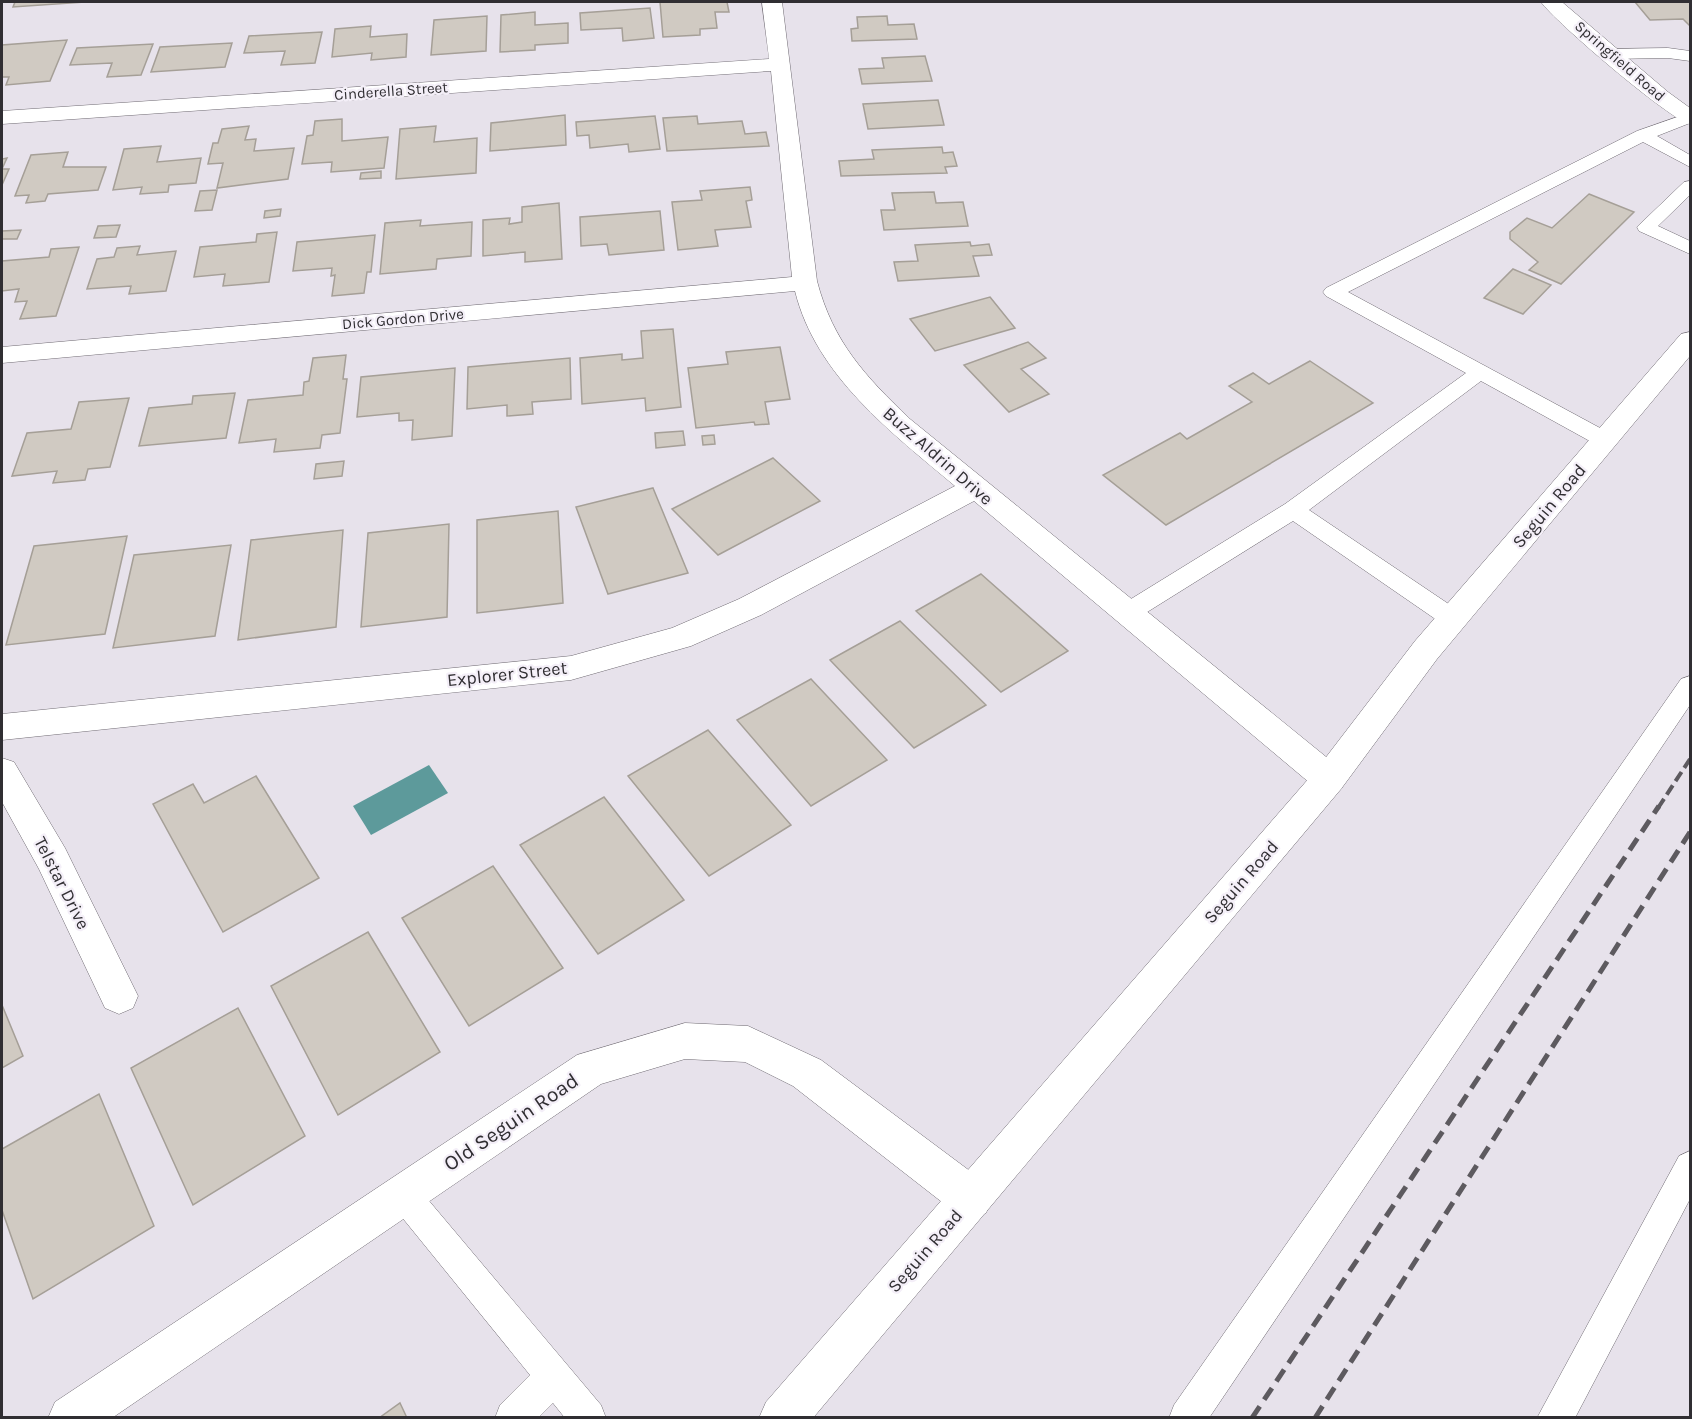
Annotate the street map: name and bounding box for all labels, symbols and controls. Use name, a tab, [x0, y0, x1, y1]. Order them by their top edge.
street label: Springfield Road	[1571, 17, 1669, 105]
street label: Cinderella Street	[334, 78, 449, 104]
street label: Dick Gordon Drive	[341, 305, 465, 333]
street label: Buzz Aldrin Drive	[879, 402, 997, 510]
street label: Seguin Road	[1507, 459, 1591, 553]
street label: Explorer Street	[446, 657, 568, 691]
street label: Telstar Drive	[29, 833, 95, 933]
street label: Seguin Road	[1199, 836, 1283, 928]
street label: Old Seguin Road	[439, 1068, 583, 1176]
street label: Seguin Road	[883, 1205, 967, 1297]

